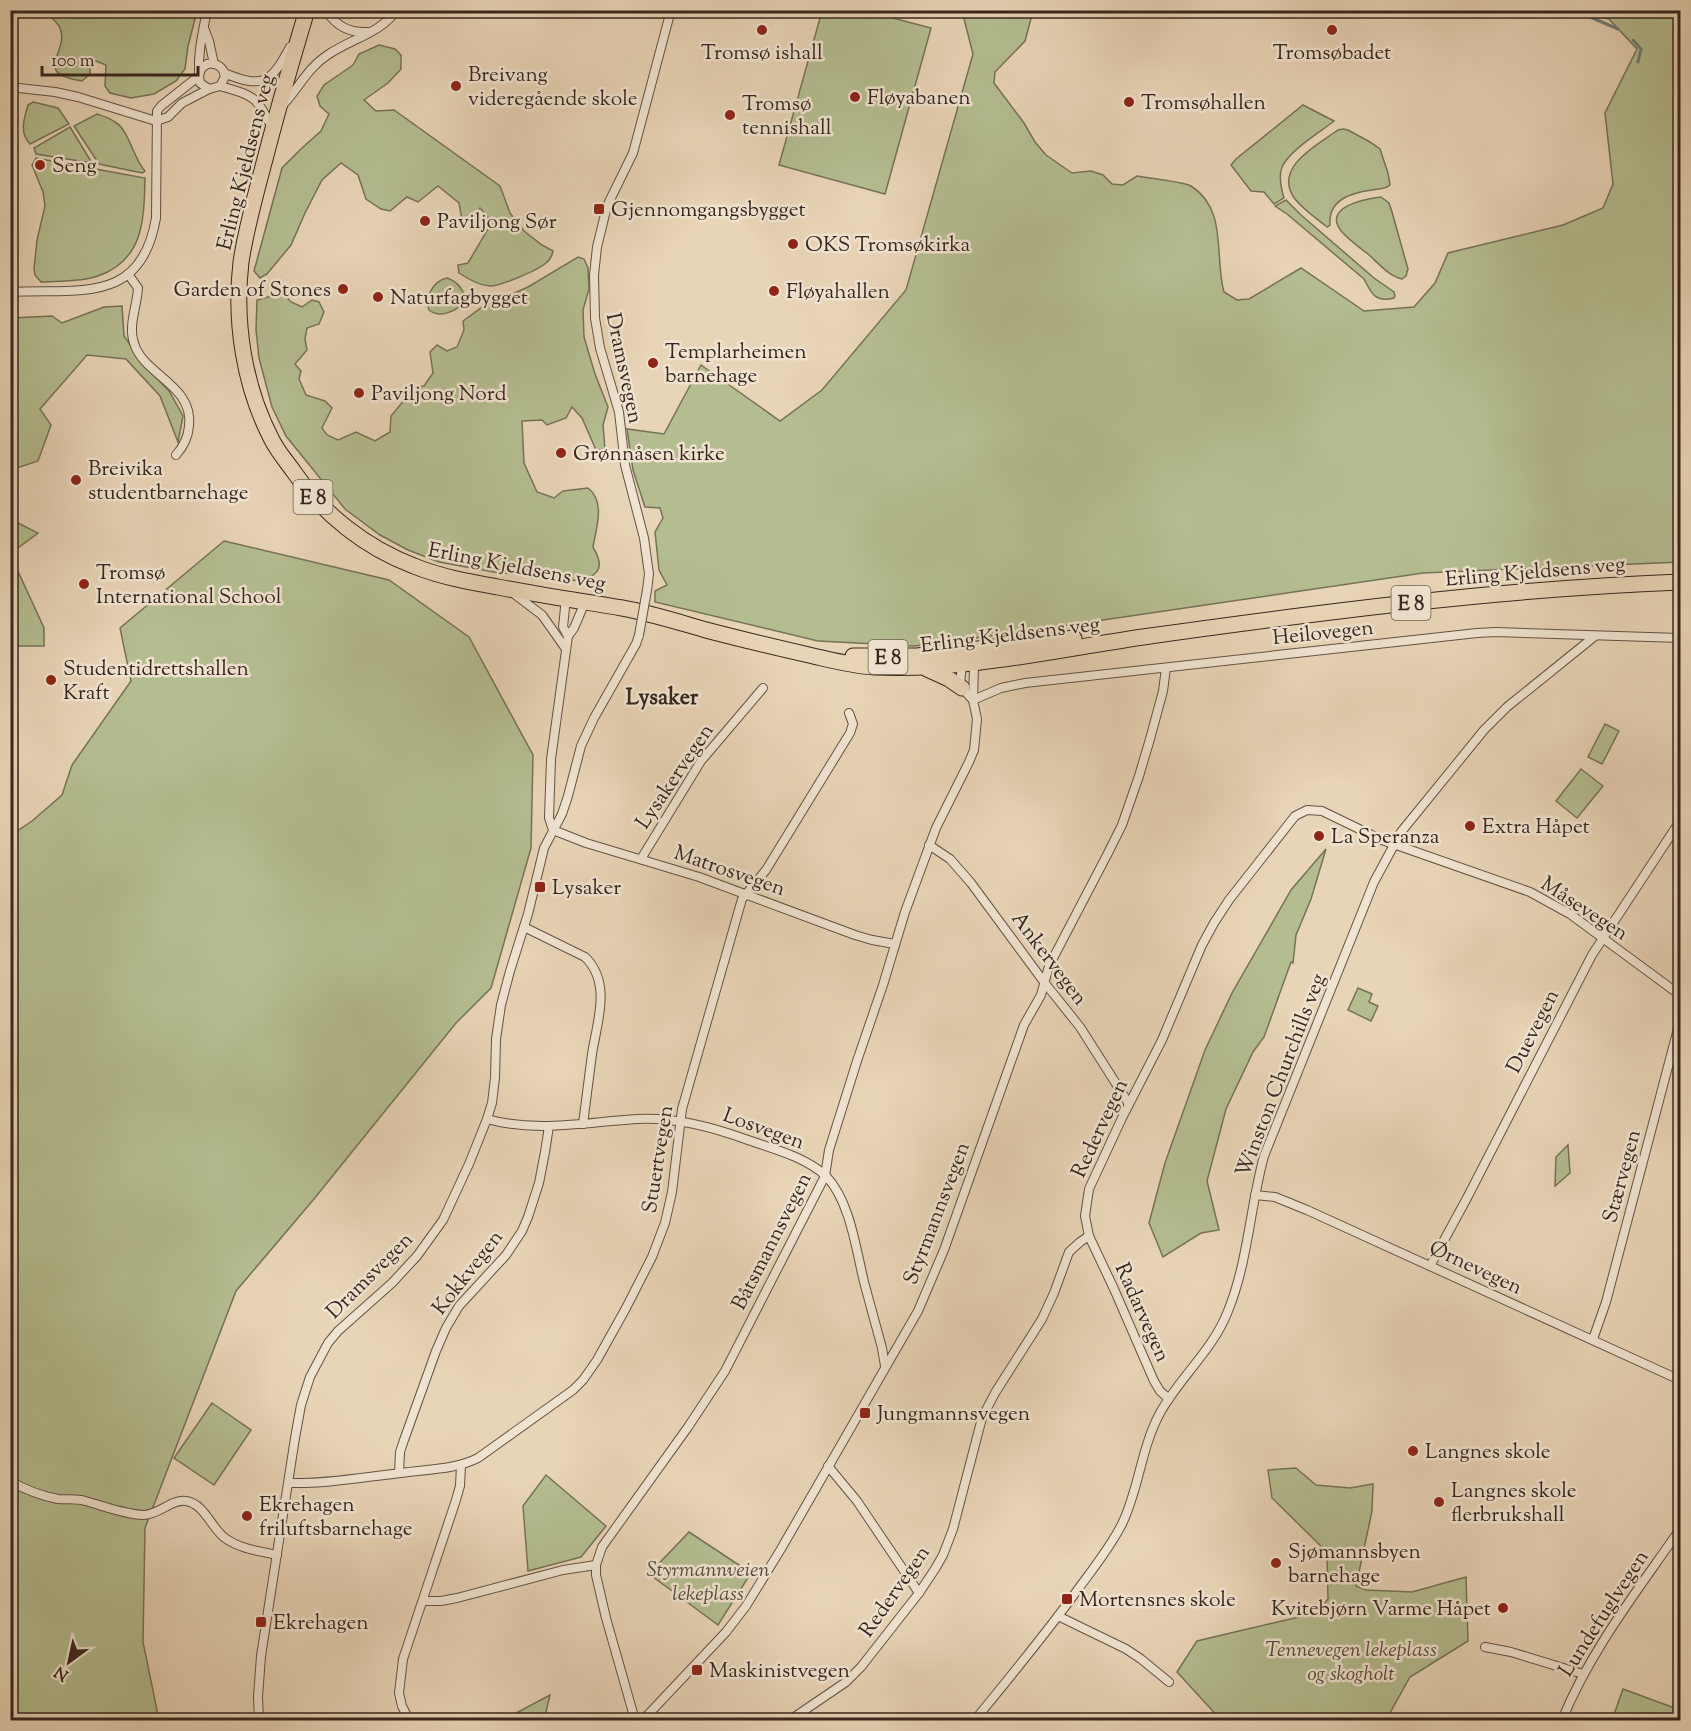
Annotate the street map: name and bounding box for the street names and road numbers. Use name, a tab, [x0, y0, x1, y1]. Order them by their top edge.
street label: Erling Kjeldsens veg	[211, 71, 283, 254]
street label: Dramsvegen	[597, 310, 649, 426]
road number: E 8	[294, 480, 332, 514]
street label: Erling Kjeldsens veg	[425, 536, 608, 600]
street label: Erling Kjeldsens veg	[1444, 550, 1626, 596]
road number: E 8	[1392, 586, 1430, 620]
street label: Erling Kjeldsens veg	[919, 610, 1102, 662]
street label: Heilovegen	[1271, 614, 1375, 654]
road number: E 8	[868, 640, 908, 674]
street label: Lysakervegen	[629, 718, 722, 836]
street label: Matrosvegen	[670, 839, 789, 905]
street label: Måsevegen	[1534, 870, 1634, 949]
street label: Ankervegen	[1003, 906, 1094, 1012]
street label: Winston Churchills veg	[1229, 970, 1335, 1182]
street label: Duevegen	[1500, 985, 1568, 1079]
street label: Redervegen	[1065, 1074, 1137, 1183]
street label: Losvegen	[718, 1101, 808, 1158]
street label: Stuertvegen	[636, 1103, 682, 1216]
street label: Stærvegen	[1596, 1127, 1650, 1226]
street label: Styrmannsvegen	[897, 1138, 979, 1289]
street label: Båtsmannsvegen	[725, 1168, 820, 1316]
street label: Kokkvegen	[426, 1224, 511, 1322]
street label: Dramsvegen	[320, 1226, 421, 1327]
street label: Ørnevegen	[1424, 1234, 1527, 1304]
street label: Radarvegen	[1106, 1258, 1176, 1367]
street label: Redervegen	[853, 1540, 938, 1644]
street label: Lundefuglvegen	[1552, 1545, 1657, 1684]

